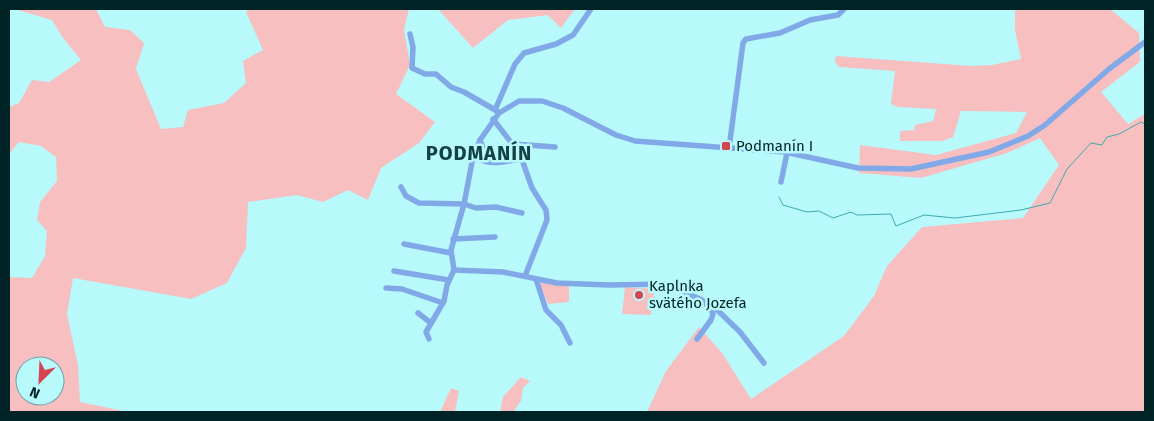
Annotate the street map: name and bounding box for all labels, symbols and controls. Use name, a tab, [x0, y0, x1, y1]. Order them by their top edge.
place label: Podmanín I	[736, 137, 813, 155]
district label: PODMANÍN	[426, 140, 532, 165]
marker: Podmanín I	[720, 140, 732, 152]
place label: Kaplnka svätého Jozefa	[649, 277, 747, 312]
marker: Kaplnka svätého Jozefa	[633, 289, 645, 301]
north arrow	[15, 356, 65, 406]
text: N	[27, 383, 43, 402]

